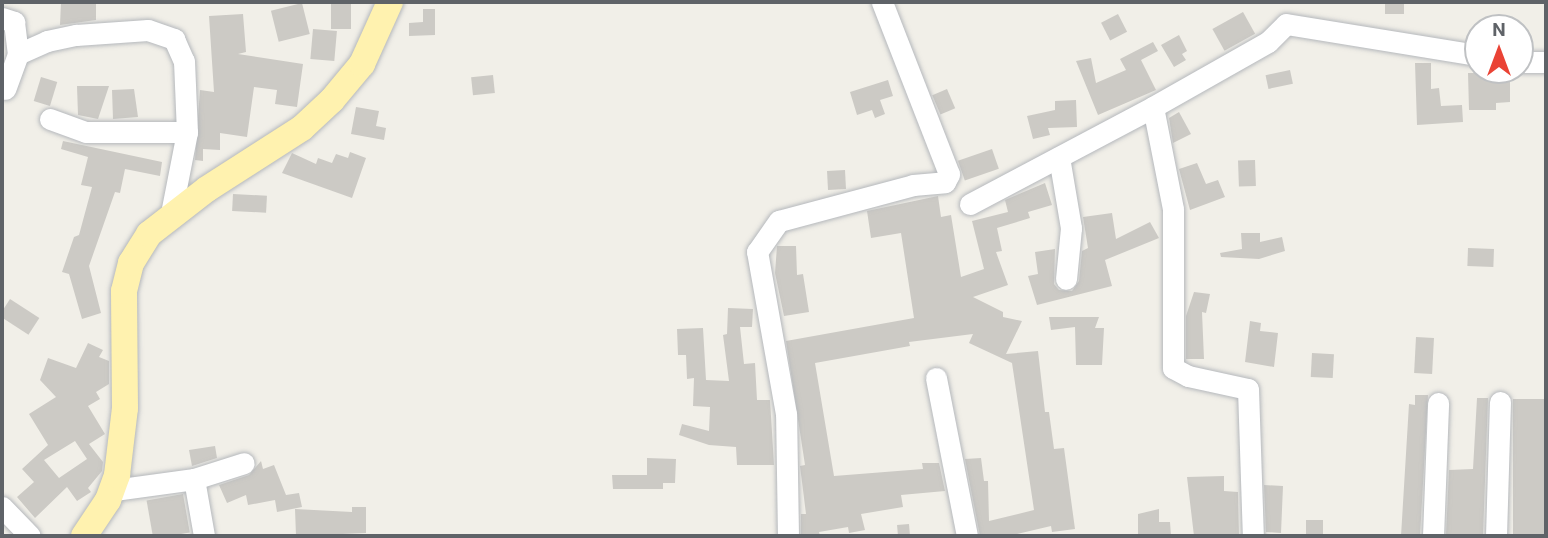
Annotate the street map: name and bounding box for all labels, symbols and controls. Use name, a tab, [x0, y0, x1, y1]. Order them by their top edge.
north arrow	[1464, 14, 1534, 84]
text: N	[1492, 18, 1506, 41]

